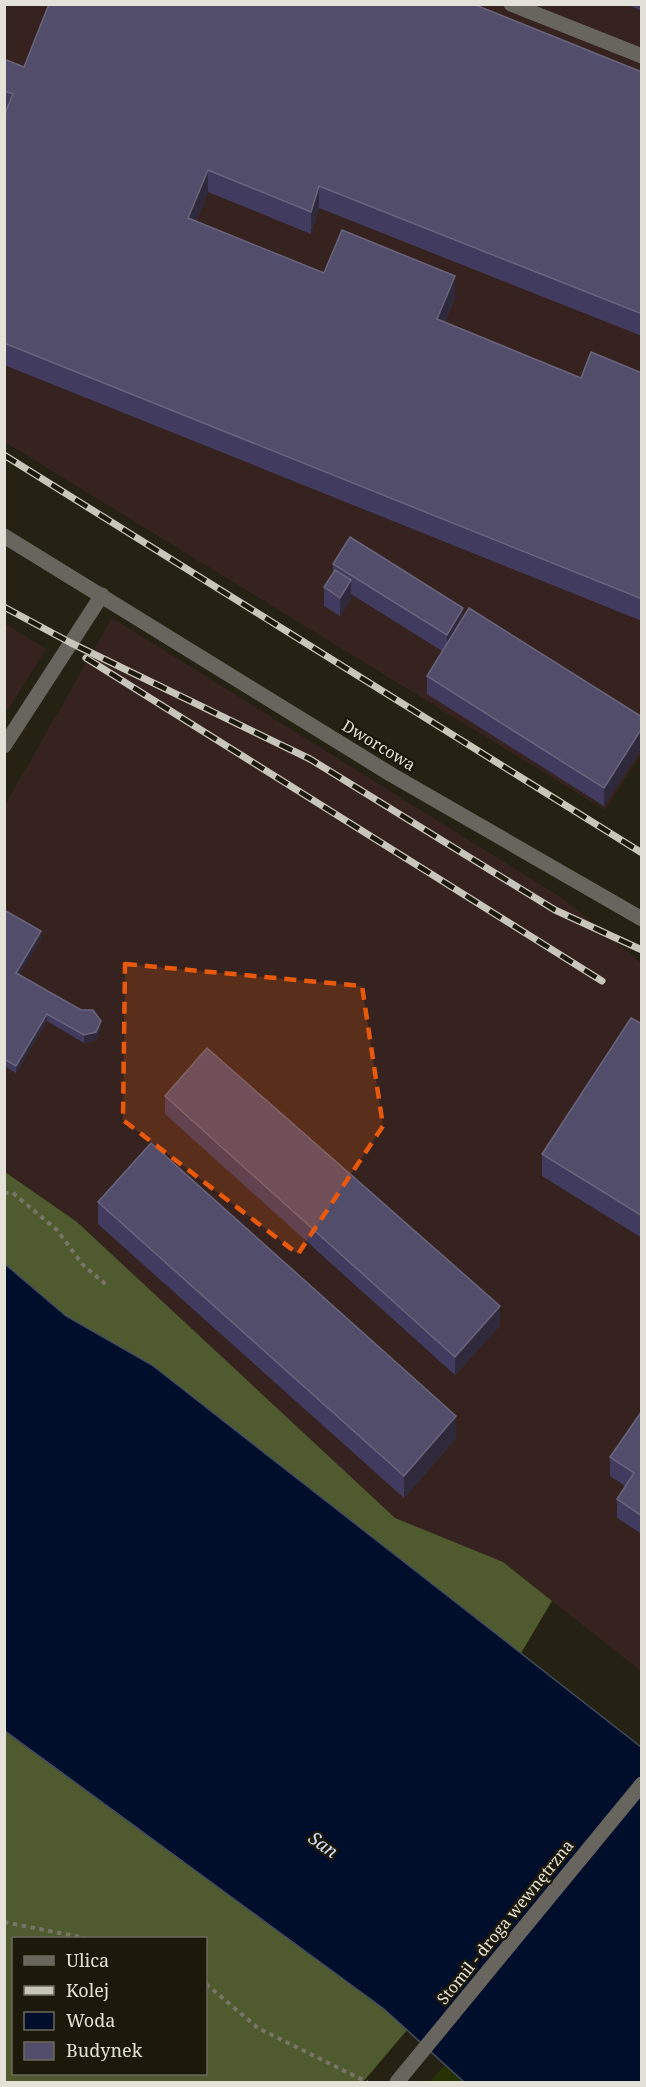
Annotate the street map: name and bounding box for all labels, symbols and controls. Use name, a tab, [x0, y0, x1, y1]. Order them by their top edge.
street label: Dworcowa	[338, 714, 420, 776]
water label: San	[304, 1825, 343, 1863]
street label: Stomil - droga wewnętrzna	[432, 1835, 578, 2009]
legend	[12, 1937, 207, 2075]
text: Ulica	[66, 1948, 109, 1972]
text: Kolej	[66, 1978, 109, 2002]
text: Woda	[66, 2008, 115, 2032]
text: Budynek	[66, 2038, 143, 2062]

